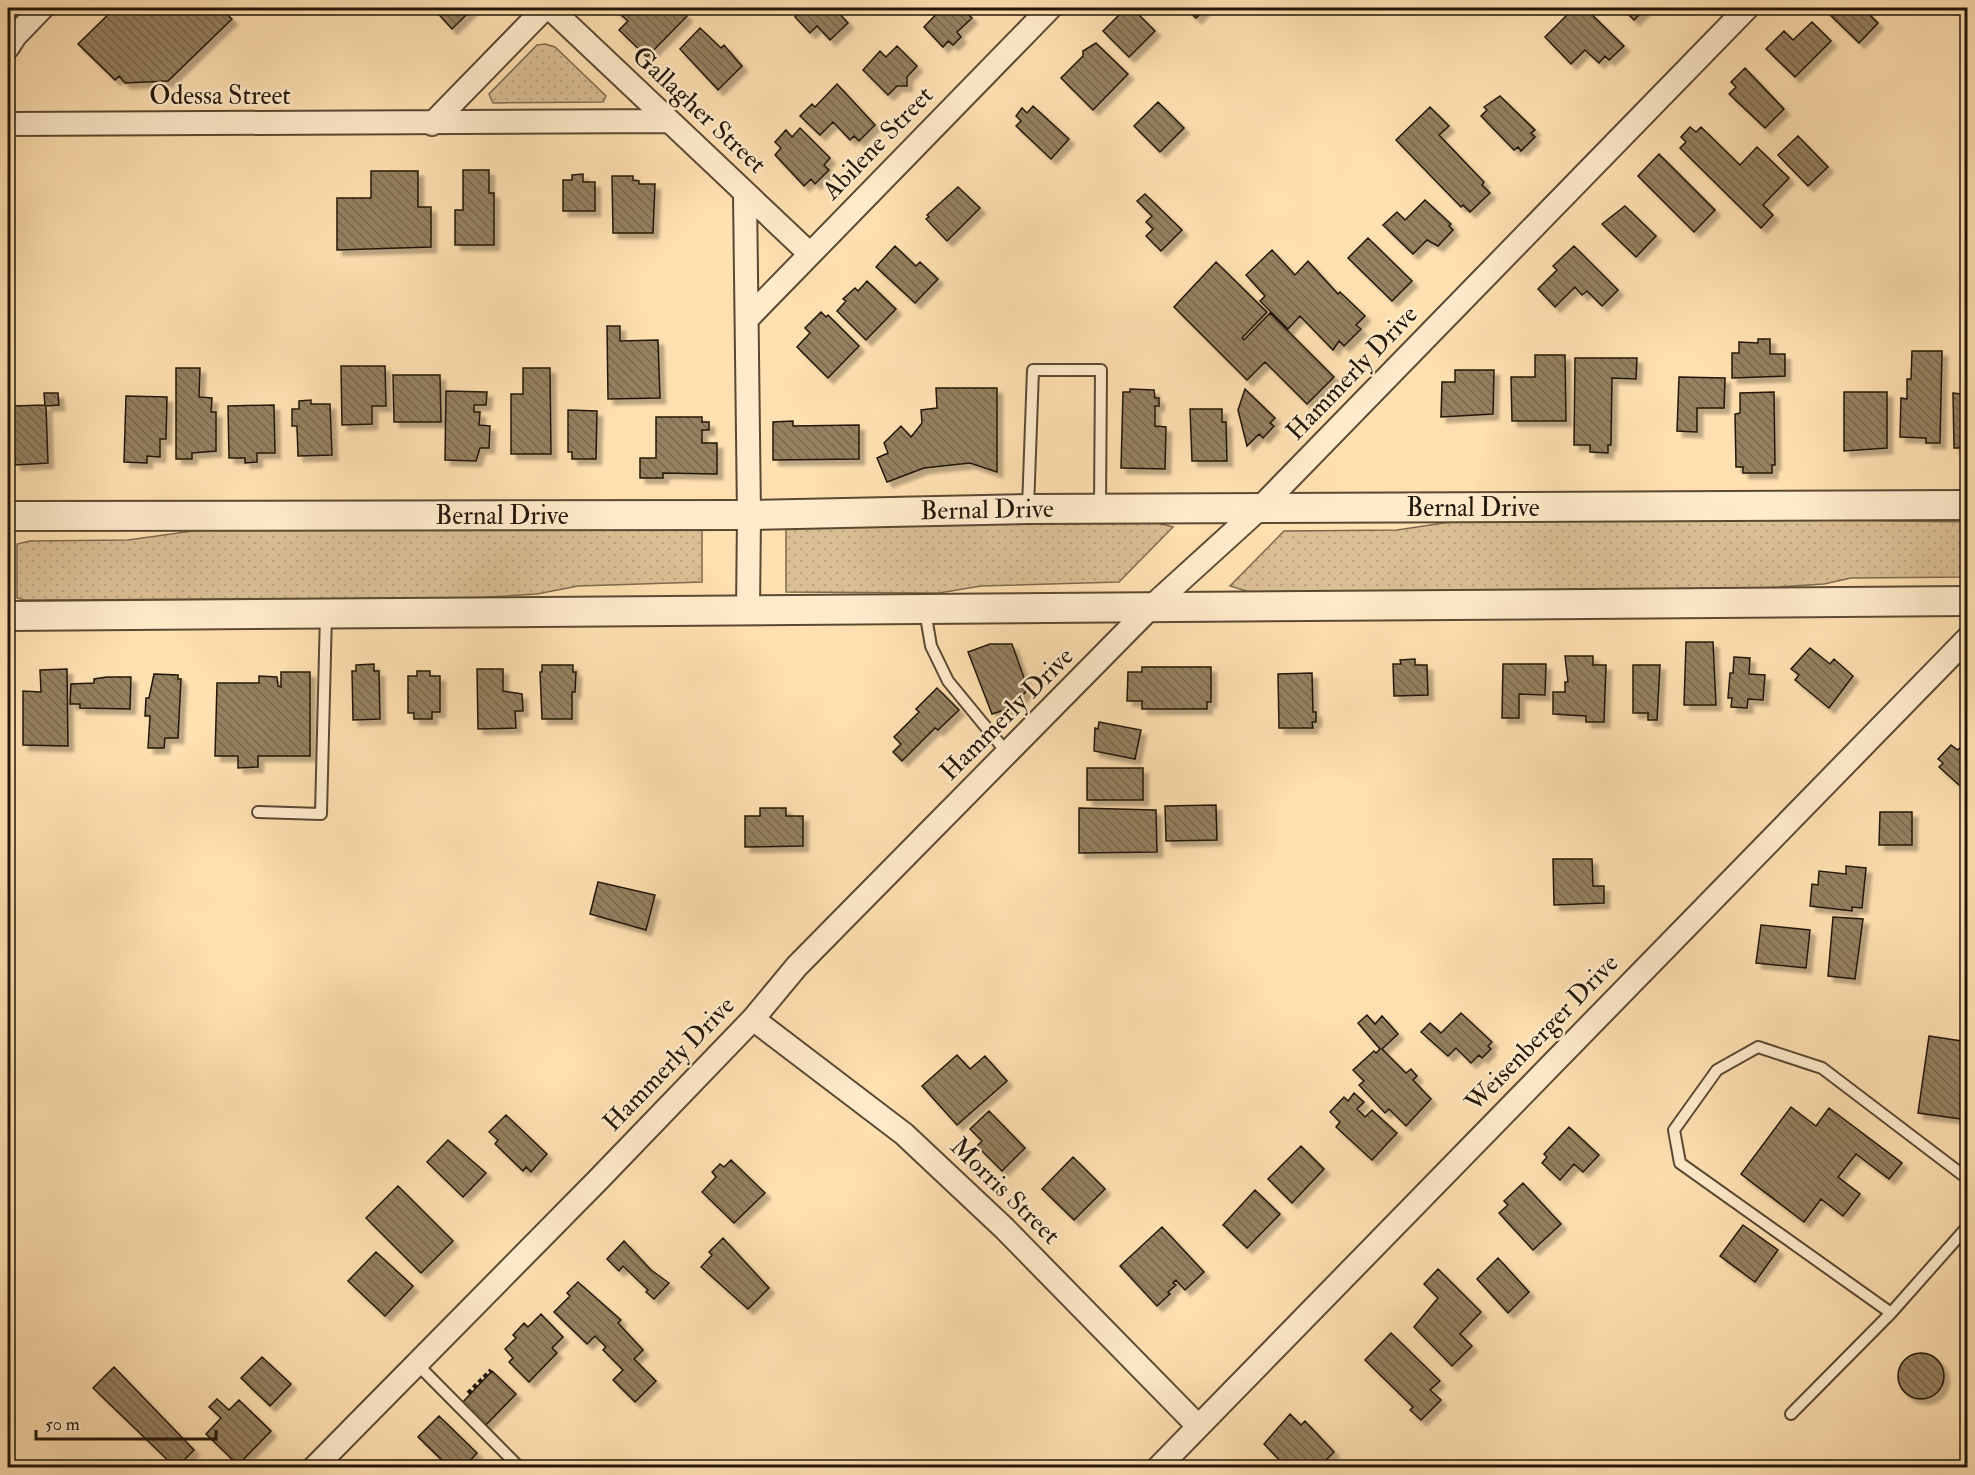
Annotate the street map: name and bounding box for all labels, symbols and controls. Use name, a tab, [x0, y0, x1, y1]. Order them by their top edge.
street label: Gallagher Street	[625, 40, 773, 180]
street label: Abilene Street	[815, 79, 940, 207]
street label: Odessa Street	[149, 80, 291, 112]
street label: Hammerly Drive	[1279, 299, 1425, 447]
street label: Bernal Drive	[1406, 492, 1540, 524]
street label: Bernal Drive	[920, 493, 1054, 527]
street label: Bernal Drive	[435, 500, 569, 532]
street label: Hammerly Drive	[934, 640, 1081, 787]
street label: Weisenberger Drive	[1458, 948, 1625, 1119]
street label: Hammerly Drive	[596, 990, 742, 1138]
street label: Morris Street	[943, 1131, 1067, 1251]
scale bar	[36, 1403, 216, 1441]
text: 50 m	[45, 1413, 80, 1436]

